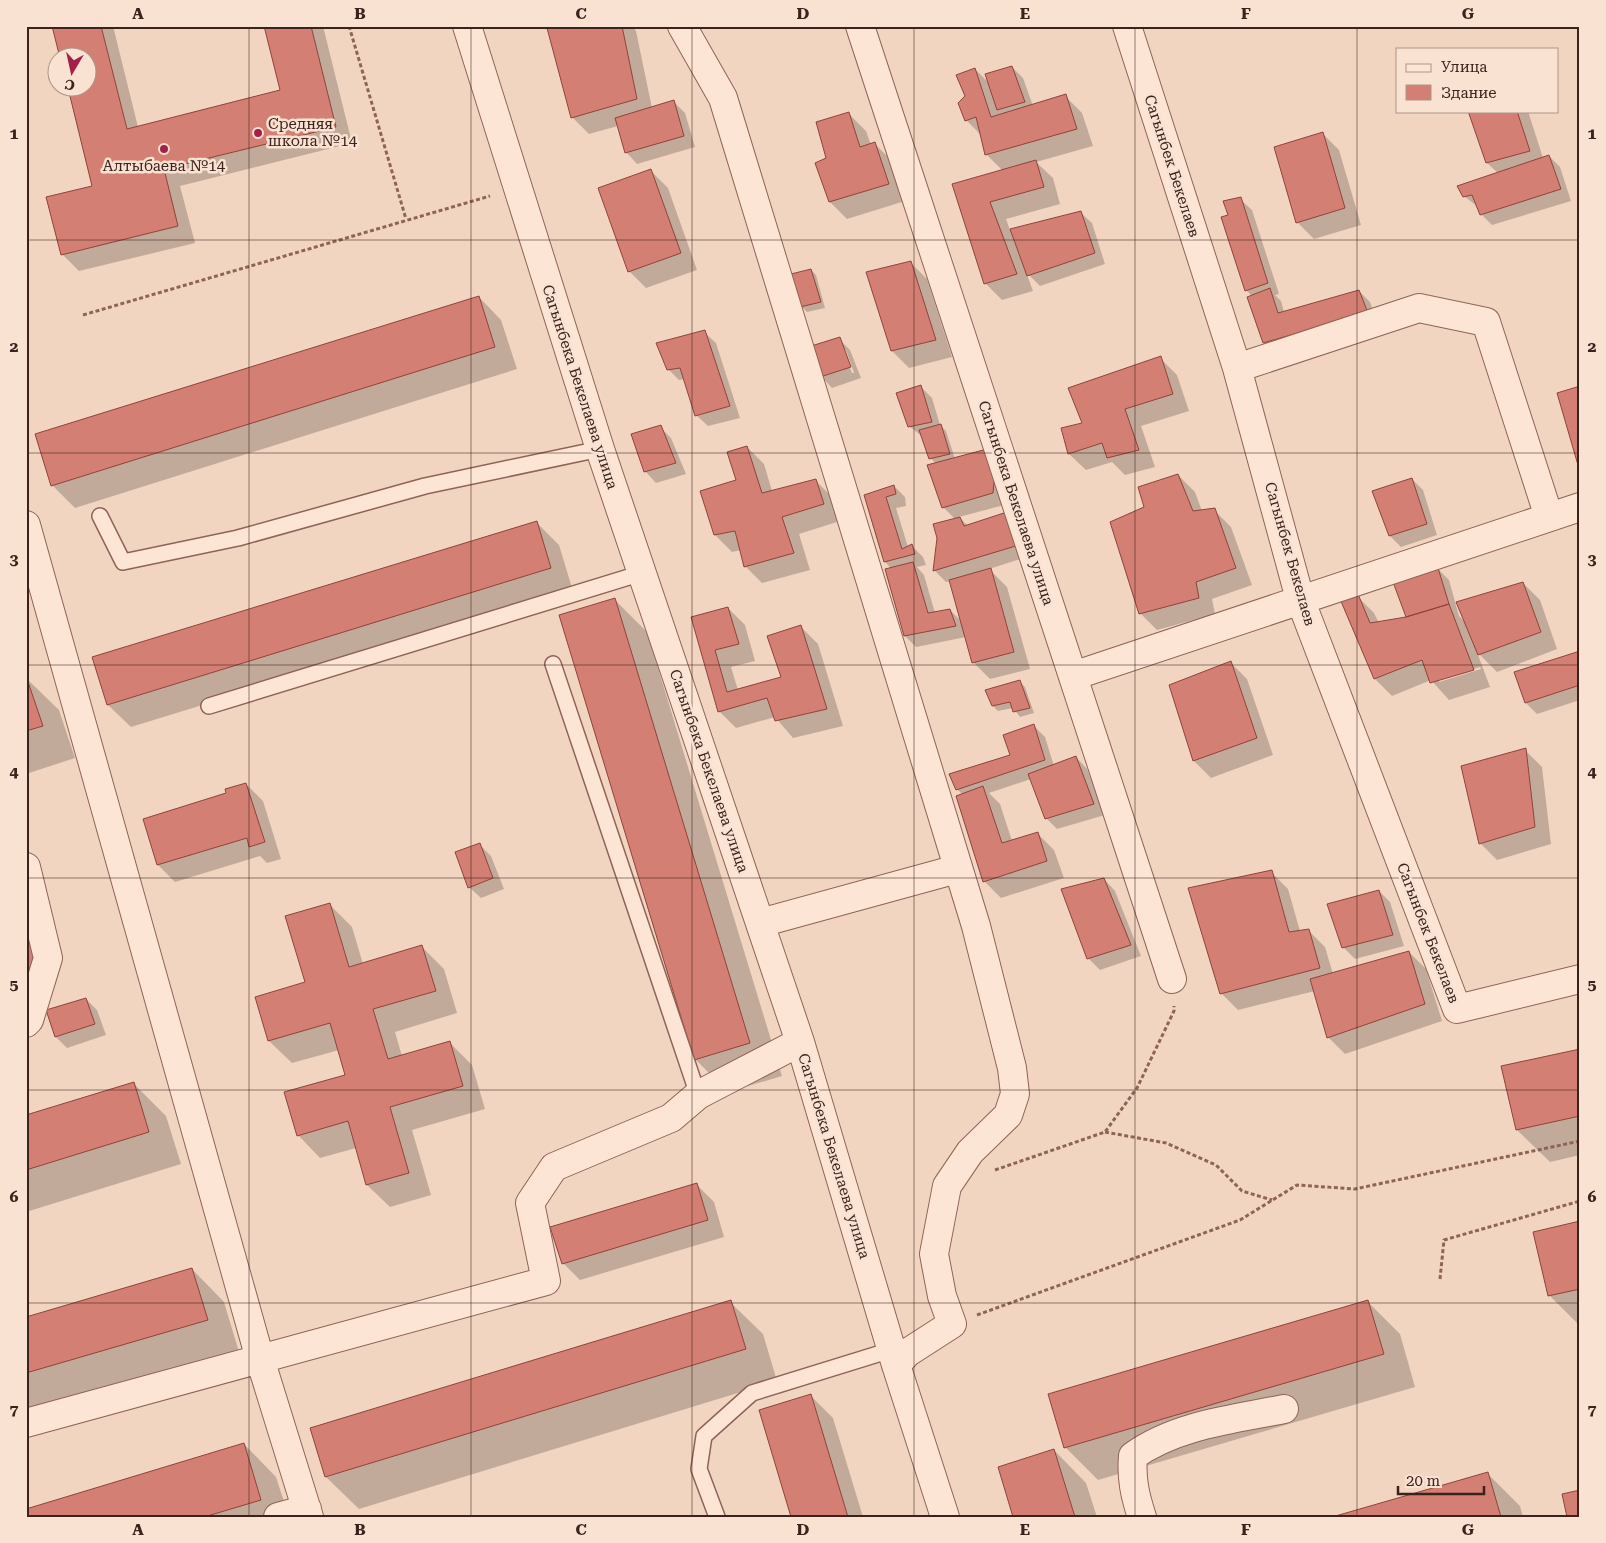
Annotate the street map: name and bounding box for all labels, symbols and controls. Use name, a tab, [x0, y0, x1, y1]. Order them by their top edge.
text: A	[132, 4, 144, 23]
text: B	[354, 4, 366, 23]
text: C	[575, 4, 587, 23]
text: D	[797, 4, 810, 23]
text: E	[1020, 4, 1030, 23]
text: F	[1241, 4, 1251, 23]
text: G	[1462, 4, 1475, 23]
north arrow	[48, 48, 98, 98]
legend	[1396, 48, 1558, 112]
text: Улица	[1441, 58, 1487, 76]
text: С	[64, 76, 76, 94]
text: Здание	[1441, 84, 1497, 102]
street label: Сагынбек Бекелаев	[1140, 92, 1204, 240]
place label: Средняя школа №14	[268, 115, 358, 150]
text: 1	[10, 124, 19, 143]
text: 1	[1588, 124, 1597, 143]
marker: Средняя школа №14	[252, 127, 264, 139]
marker: Алтыбаева №14	[158, 143, 170, 155]
place label: Алтыбаева №14	[103, 157, 226, 175]
street label: Сагынбека Бекелаева улица	[538, 282, 622, 492]
text: 2	[10, 337, 19, 356]
text: 2	[1588, 337, 1597, 356]
street label: Сагынбека Бекелаева улица	[974, 398, 1058, 608]
street label: Сагынбек Бекелаев	[1261, 480, 1319, 628]
text: 3	[10, 550, 19, 569]
text: 3	[1588, 550, 1597, 569]
street label: Сагынбека Бекелаева улица	[666, 667, 752, 875]
text: 4	[10, 762, 19, 781]
text: 4	[1588, 762, 1597, 781]
street label: Сагынбек Бекелаев	[1393, 860, 1463, 1006]
text: 5	[10, 975, 19, 994]
text: 5	[1588, 975, 1597, 994]
street label: Сагынбека Бекелаева улица	[794, 1051, 874, 1261]
text: 6	[10, 1187, 19, 1206]
text: 6	[1588, 1187, 1597, 1206]
text: 7	[10, 1400, 19, 1419]
text: 7	[1588, 1400, 1597, 1419]
scale bar	[1398, 1463, 1485, 1495]
text: 20 m	[1406, 1472, 1441, 1490]
text: A	[132, 1520, 144, 1539]
text: B	[354, 1520, 366, 1539]
text: C	[575, 1520, 587, 1539]
text: D	[797, 1520, 810, 1539]
text: E	[1020, 1520, 1030, 1539]
text: F	[1241, 1520, 1251, 1539]
text: G	[1462, 1520, 1475, 1539]

